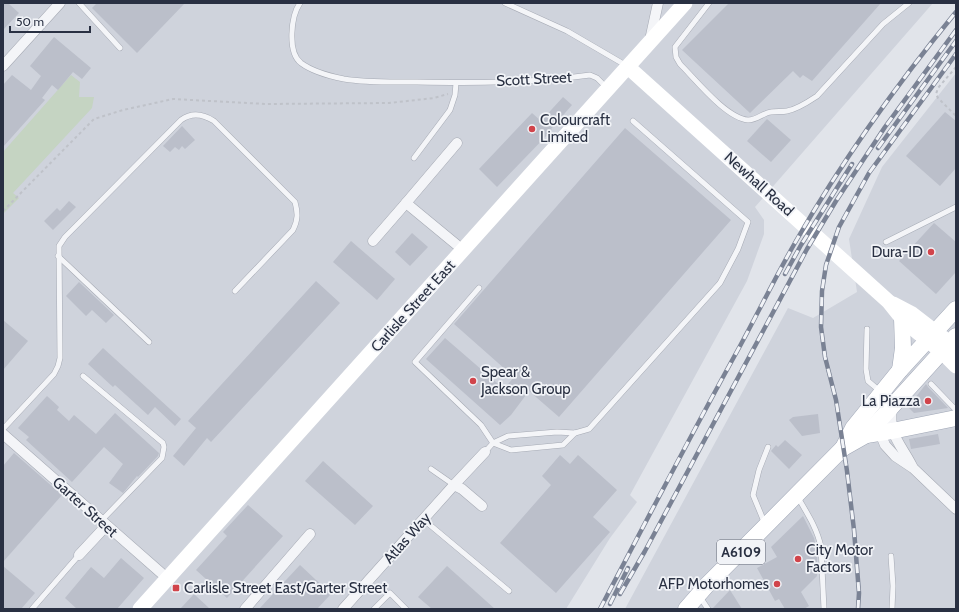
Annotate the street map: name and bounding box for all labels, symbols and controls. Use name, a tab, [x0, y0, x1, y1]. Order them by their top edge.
scale bar	[10, 8, 90, 34]
text: 50 m	[16, 14, 44, 29]
street label: Scott Street	[496, 68, 572, 90]
place label: Colourcraft Limited	[540, 111, 610, 146]
marker: Colourcraft Limited	[527, 124, 537, 134]
street label: Newhall Road	[721, 148, 797, 220]
place label: Dura-ID	[871, 243, 923, 261]
marker: Dura-ID	[926, 247, 936, 257]
street label: Carlisle Street East	[367, 256, 459, 356]
place label: Spear & Jackson Group	[480, 363, 571, 398]
marker: Spear & Jackson Group	[468, 376, 478, 386]
place label: La Piazza	[862, 392, 921, 410]
marker: La Piazza	[923, 396, 933, 406]
street label: Garter Street	[49, 473, 121, 541]
street label: Atlas Way	[379, 509, 435, 567]
road number: A6109	[717, 540, 765, 564]
place label: City Motor Factors	[806, 541, 873, 576]
marker: City Motor Factors	[793, 554, 803, 564]
place label: AFP Motorhomes	[658, 575, 769, 593]
place label: Carlisle Street East/Garter Street	[184, 579, 387, 597]
marker: AFP Motorhomes	[772, 579, 782, 589]
marker: Carlisle Street East/Garter Street	[171, 583, 181, 593]

